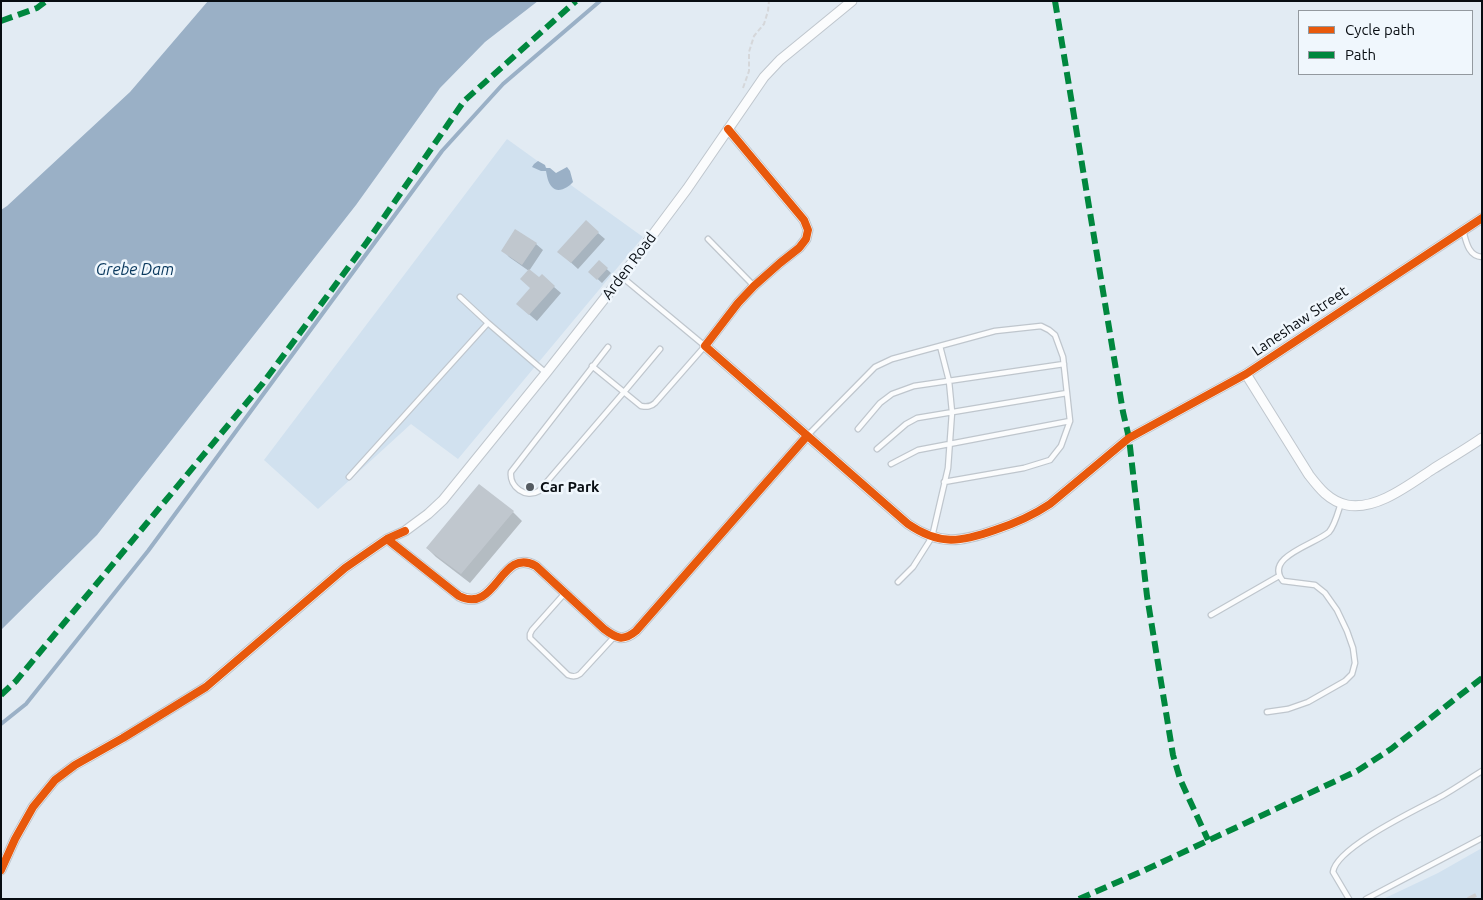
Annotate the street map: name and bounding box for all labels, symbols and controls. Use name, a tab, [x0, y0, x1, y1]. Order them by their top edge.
legend	[1298, 10, 1473, 75]
text: Cycle path	[1345, 21, 1415, 38]
text: Path	[1345, 46, 1376, 63]
street label: Arden Road	[598, 229, 660, 303]
water label: Grebe Dam	[96, 260, 174, 280]
street label: Laneshaw Street	[1249, 282, 1351, 360]
place label: Car Park	[540, 478, 600, 496]
marker: Car Park	[524, 481, 536, 493]

